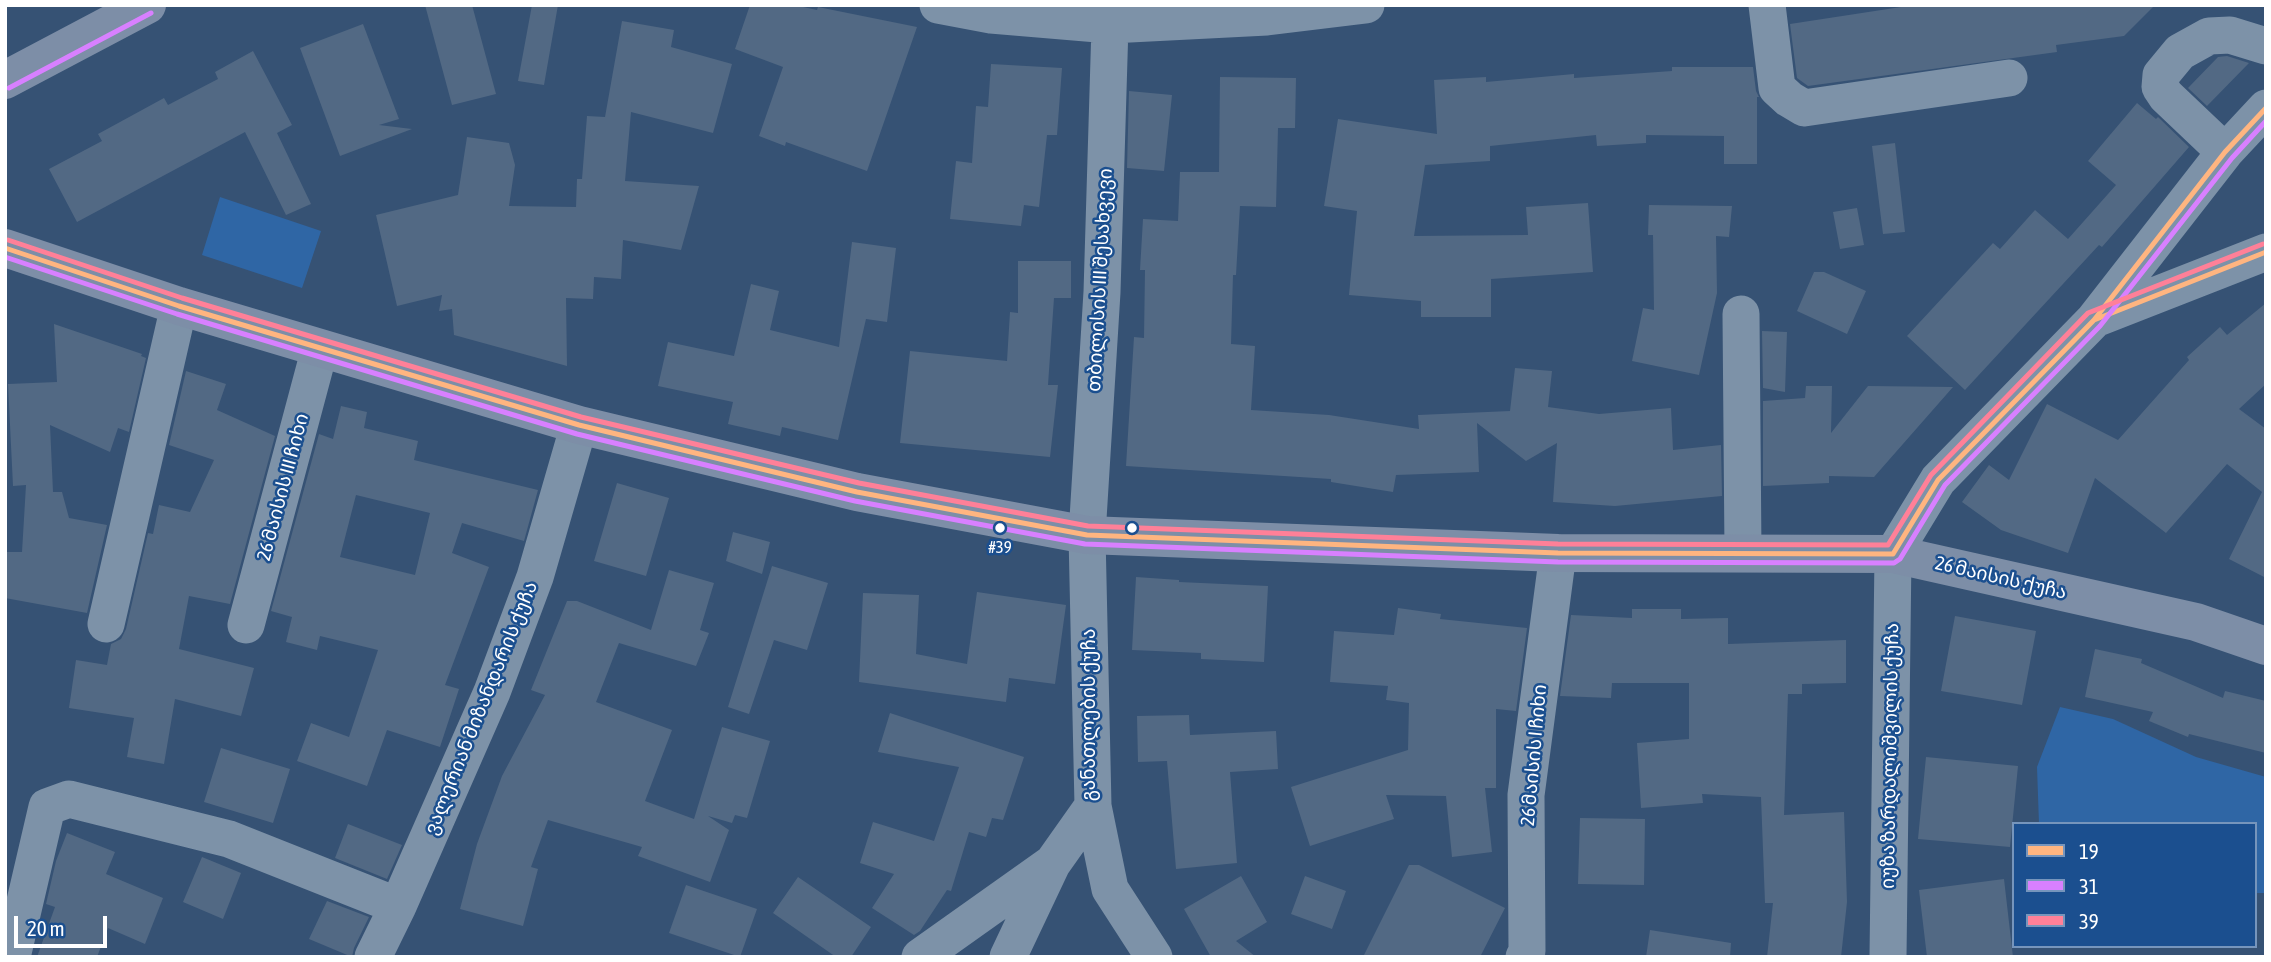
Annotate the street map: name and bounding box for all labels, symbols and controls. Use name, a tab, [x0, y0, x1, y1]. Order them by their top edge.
street label: თბილისის III შესახვევი	[1083, 168, 1117, 392]
street label: 26 მაისის III ჩიხი	[252, 411, 314, 563]
marker: #39	[993, 521, 1007, 535]
unlabelled marker	[1125, 521, 1139, 535]
place label: #39	[988, 538, 1012, 558]
street label: 26 მაისის ქუჩა	[1933, 552, 2069, 604]
street label: ვალერიან მიზანდარის ქუჩა	[420, 578, 542, 838]
street label: იუზა ზარდალიშვილის ქუჩა	[1876, 623, 1904, 889]
street label: განათლების ქუჩა	[1078, 629, 1100, 801]
street label: 26 მაისის I ჩიხი	[1516, 683, 1552, 827]
legend	[2012, 822, 2257, 948]
text: 19	[2079, 839, 2099, 863]
text: 31	[2079, 874, 2099, 898]
scale bar	[18, 902, 110, 946]
text: 39	[2079, 909, 2099, 933]
text: 20 m	[27, 916, 65, 940]

